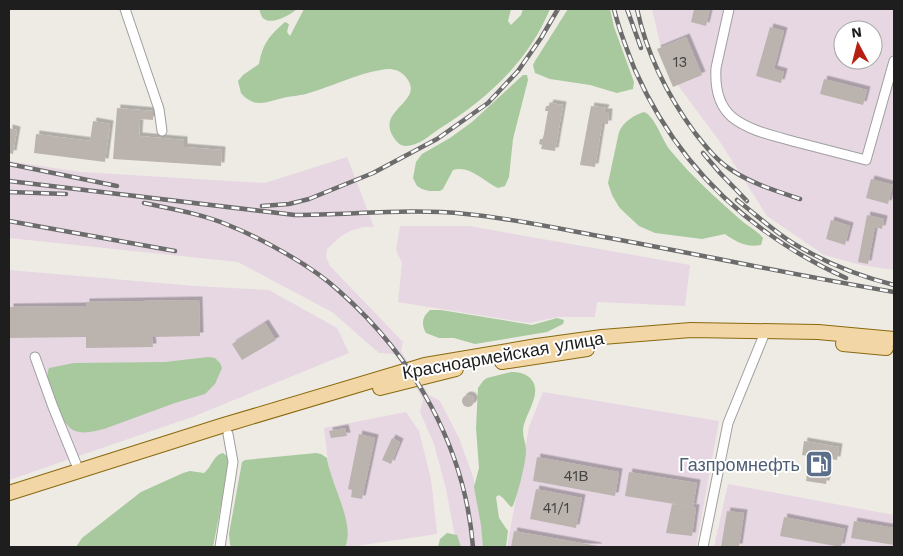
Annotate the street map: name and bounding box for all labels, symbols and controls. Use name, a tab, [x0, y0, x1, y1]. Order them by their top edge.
north arrow	[833, 20, 883, 70]
text: N	[850, 24, 863, 41]
house number: 13	[673, 53, 687, 71]
street label: Красноармейская улица	[400, 327, 607, 383]
fuel station icon: Газпромнефть	[804, 449, 834, 479]
place label: Газпромнефть	[679, 454, 800, 475]
house number: 41В	[564, 467, 588, 485]
house number: 41/1	[542, 499, 570, 517]

